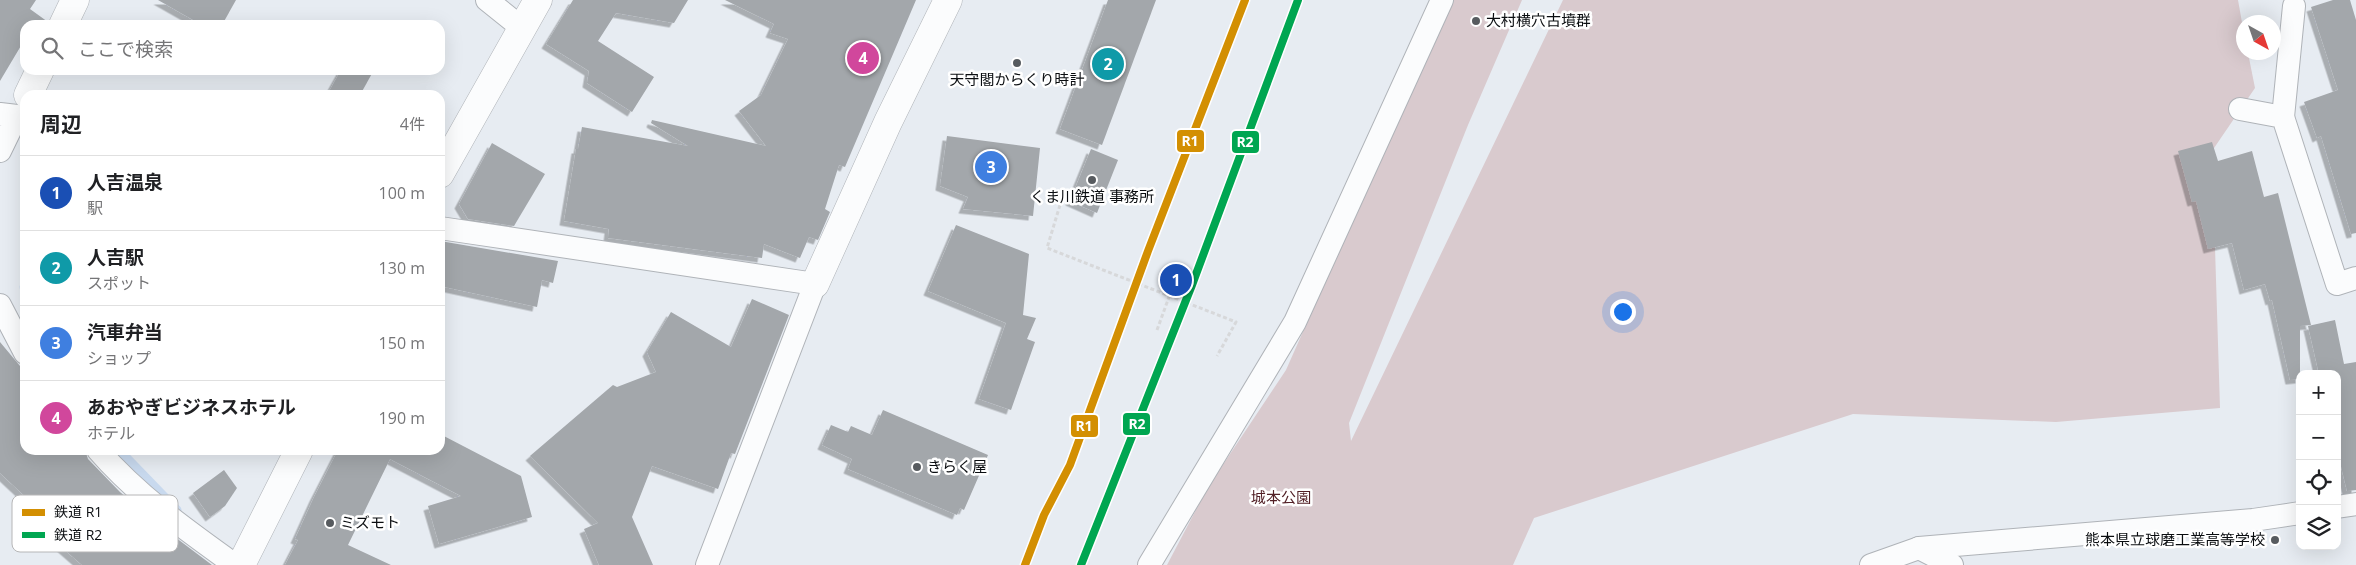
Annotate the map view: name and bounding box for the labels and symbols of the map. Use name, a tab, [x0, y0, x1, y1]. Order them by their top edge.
place label: 大村横穴古墳群	[1486, 10, 1591, 30]
marker: 大村横穴古墳群	[1470, 15, 1482, 27]
north arrow	[2236, 15, 2281, 60]
pin: 4	[847, 39, 879, 77]
pin: 2	[1092, 45, 1124, 83]
marker: 天守閣からくり時計	[1011, 57, 1023, 69]
place label: 天守閣からくり時計	[949, 69, 1085, 89]
line badge: R1	[1176, 129, 1205, 153]
line badge: R2	[1231, 130, 1260, 154]
text: R1	[1181, 131, 1199, 150]
text: R2	[1236, 132, 1254, 151]
pin: 3	[975, 148, 1007, 186]
marker: くま川鉄道 事務所	[1086, 174, 1098, 186]
place label: くま川鉄道 事務所	[1030, 186, 1154, 206]
pin: 1	[1160, 261, 1192, 299]
your location	[1610, 299, 1636, 325]
line badge: R2	[1122, 412, 1151, 436]
line badge: R1	[1070, 414, 1099, 438]
text: R2	[1128, 414, 1146, 433]
text: R1	[1075, 416, 1093, 435]
place label: きらく屋	[927, 456, 987, 476]
marker: きらく屋	[911, 461, 923, 473]
park label: 城本公園	[1251, 487, 1311, 507]
legend	[12, 495, 178, 552]
text: 鉄道 R1	[54, 502, 102, 521]
place label: ミズモト	[340, 512, 400, 532]
marker: ミズモト	[324, 517, 336, 529]
text: 鉄道 R2	[54, 525, 102, 544]
place label: 熊本県立球磨工業高等学校	[2085, 529, 2265, 549]
marker: 熊本県立球磨工業高等学校	[2269, 534, 2281, 546]

